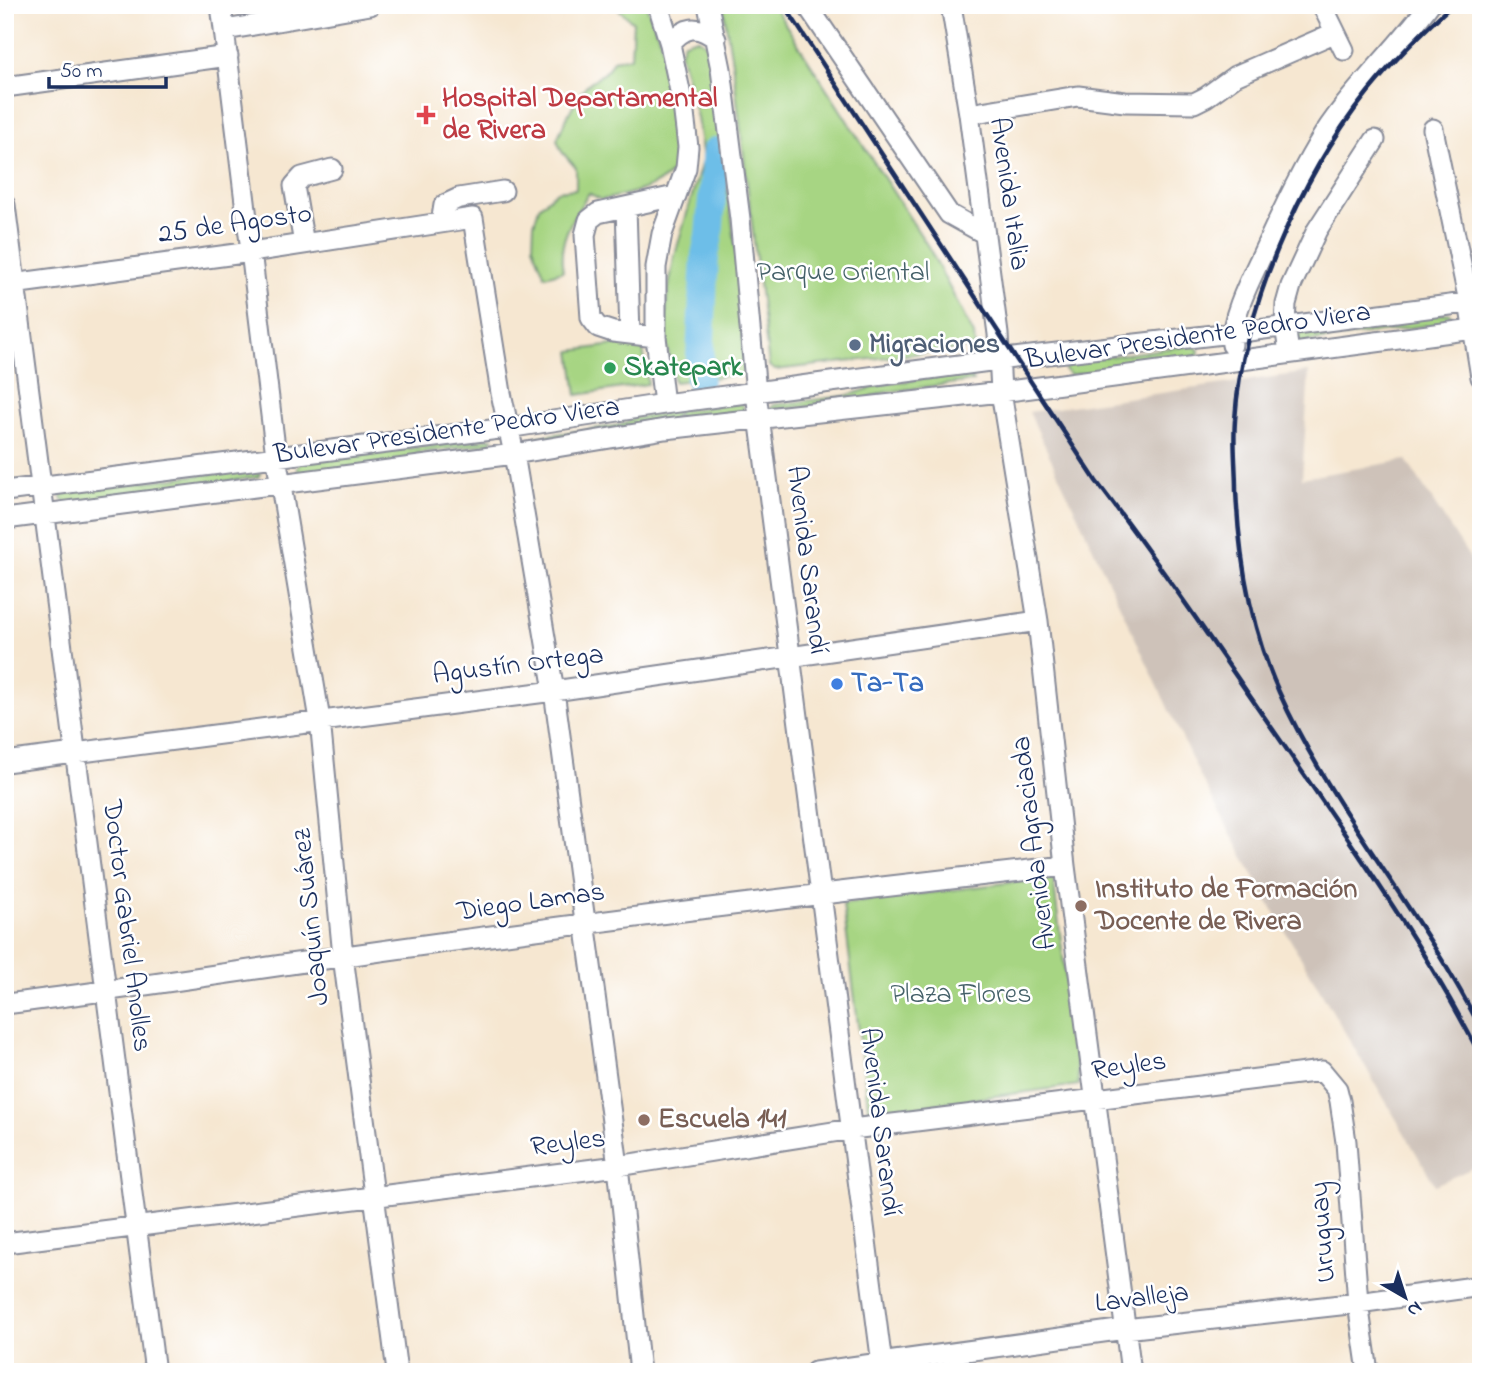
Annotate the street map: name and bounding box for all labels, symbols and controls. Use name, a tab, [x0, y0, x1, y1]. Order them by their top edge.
scale bar	[49, 46, 166, 90]
text: 50 m	[60, 57, 103, 87]
place label: Hospital Departamental de Rivera	[442, 79, 718, 152]
marker: Hospital Departamental de Rivera	[416, 105, 436, 125]
street label: Avenida Italia	[977, 115, 1039, 273]
street label: 25 de Agosto	[155, 194, 315, 256]
park label: Parque Oriental	[756, 253, 930, 294]
street label: Bulevar Presidente Pedro Viera	[1021, 292, 1374, 382]
place label: Migraciones	[869, 325, 1000, 367]
marker: Migraciones	[847, 337, 863, 353]
place label: Skatepark	[624, 348, 743, 389]
marker: Skatepark	[602, 360, 618, 376]
street label: Bulevar Presidente Pedro Viera	[270, 387, 623, 477]
street label: Avenida Sarandí	[774, 463, 838, 657]
street label: Agustín Ortega	[430, 635, 606, 697]
place label: Ta-Ta	[851, 664, 924, 705]
marker: Ta-Ta	[829, 676, 845, 692]
street label: Avenida Agraciada	[1002, 734, 1068, 952]
street label: Doctor Gabriel Anolles	[90, 797, 162, 1054]
street label: Joaquín Suárez	[282, 826, 342, 1008]
place label: Instituto de Formación Docente de Rivera	[1093, 870, 1357, 943]
street label: Diego Lamas	[453, 872, 608, 934]
marker: Instituto de Formación Docente de Rivera	[1073, 898, 1089, 914]
park label: Plaza Flores	[890, 975, 1032, 1016]
street label: Avenida Sarandí	[847, 1025, 911, 1219]
street label: Reyles	[1089, 1041, 1169, 1093]
place label: Escuela 141	[658, 1100, 786, 1141]
marker: Escuela 141	[636, 1112, 652, 1128]
street label: Reyles	[528, 1119, 608, 1169]
street label: Uruguay	[1300, 1180, 1348, 1284]
north arrow	[1370, 1262, 1440, 1332]
street label: Lavalleja	[1093, 1273, 1191, 1325]
text: N	[1401, 1294, 1428, 1323]

